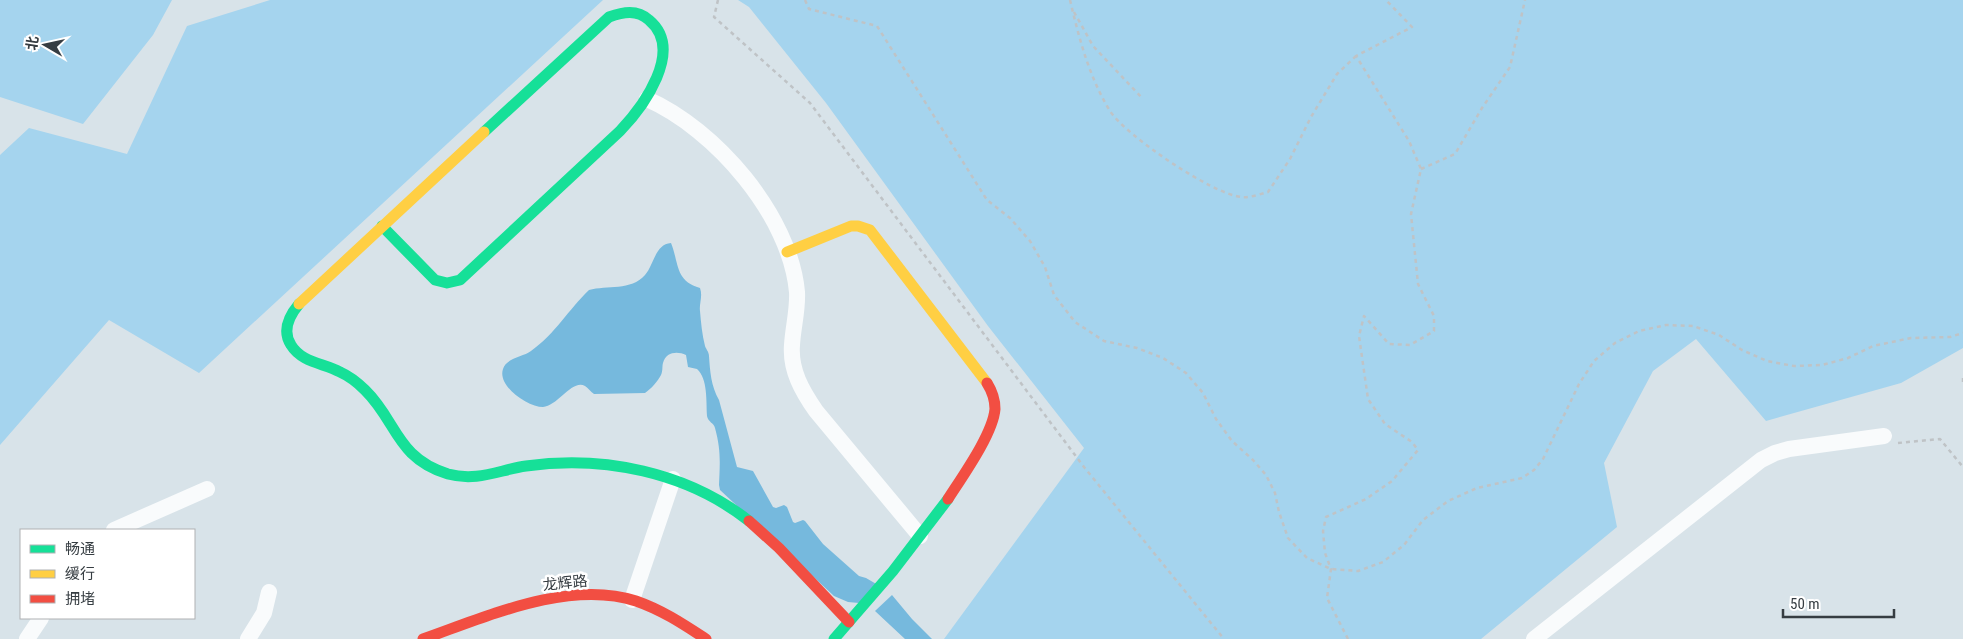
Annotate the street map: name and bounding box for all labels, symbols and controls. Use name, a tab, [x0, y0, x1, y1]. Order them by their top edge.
north arrow	[20, 20, 70, 70]
text: 北	[23, 35, 41, 51]
legend	[20, 529, 195, 619]
text: 畅通	[65, 540, 95, 558]
text: 缓行	[65, 565, 95, 583]
street label: 龙辉路	[542, 572, 588, 594]
scale bar	[1783, 586, 1894, 618]
text: 拥堵	[65, 590, 95, 608]
text: 50 m	[1790, 595, 1820, 613]

